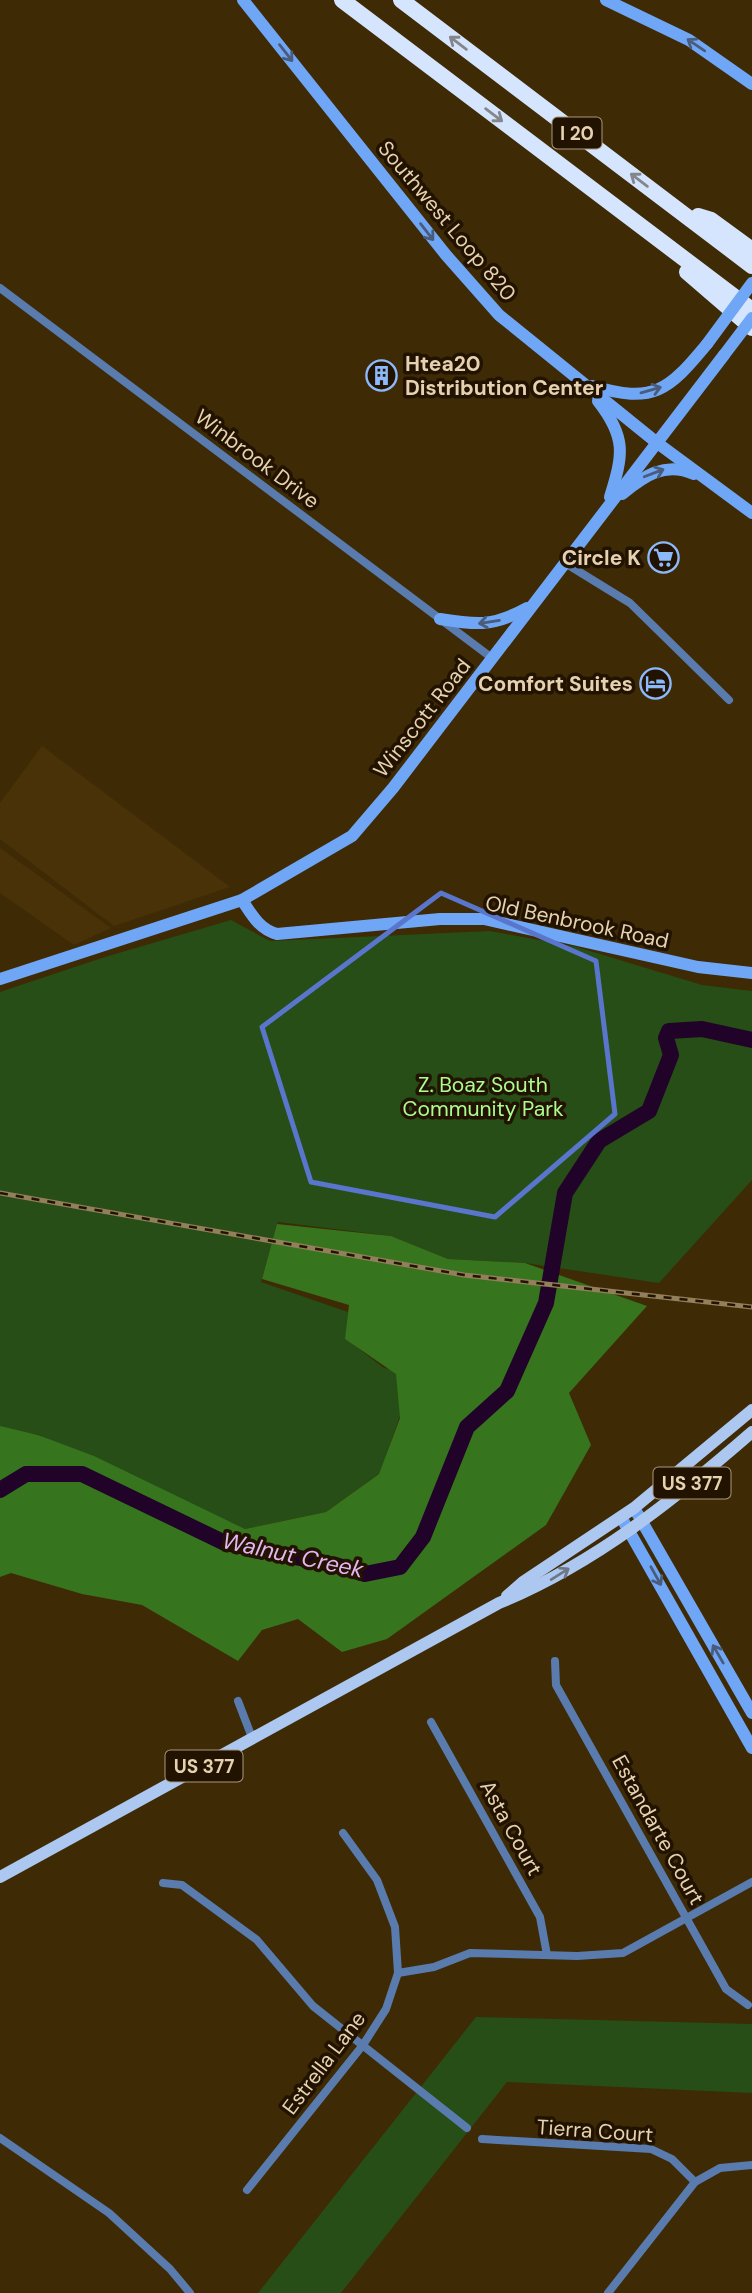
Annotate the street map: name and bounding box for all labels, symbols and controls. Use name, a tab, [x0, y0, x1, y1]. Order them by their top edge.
one-way arrow	[448, 36, 467, 51]
one-way arrow	[687, 38, 706, 52]
one-way arrow	[278, 44, 293, 62]
one-way arrow	[484, 108, 503, 122]
road number: I 20	[552, 118, 602, 148]
street label: Southwest Loop 820	[372, 135, 522, 307]
one-way arrow	[631, 172, 649, 187]
one-way arrow	[419, 222, 435, 240]
place label: Htea20 Distribution Center	[405, 350, 604, 402]
building icon: Htea20 Distribution Center	[365, 359, 399, 393]
one-way arrow	[639, 383, 661, 396]
street label: Winbrook Drive	[189, 403, 325, 515]
one-way arrow	[643, 466, 665, 479]
supermarket icon: Circle K	[647, 541, 681, 575]
place label: Circle K	[562, 544, 641, 572]
one-way arrow	[478, 616, 500, 629]
street label: Winscott Road	[367, 653, 477, 783]
hotel icon: Comfort Suites	[639, 667, 673, 701]
place label: Comfort Suites	[478, 670, 633, 698]
street label: Old Benbrook Road	[483, 889, 671, 955]
park label: Z. Boaz South Community Park	[402, 1071, 564, 1123]
road number: US 377	[654, 1468, 730, 1498]
water label: Walnut Creek	[220, 1525, 367, 1585]
one-way arrow	[550, 1566, 570, 1580]
one-way arrow	[649, 1566, 663, 1586]
one-way arrow	[711, 1644, 724, 1665]
road number: US 377	[166, 1750, 242, 1782]
street label: Estandarte Court	[605, 1750, 711, 1910]
street label: Asta Court	[473, 1775, 549, 1881]
street label: Estrella Lane	[276, 2006, 372, 2120]
street label: Tierra Court	[536, 2113, 654, 2149]

